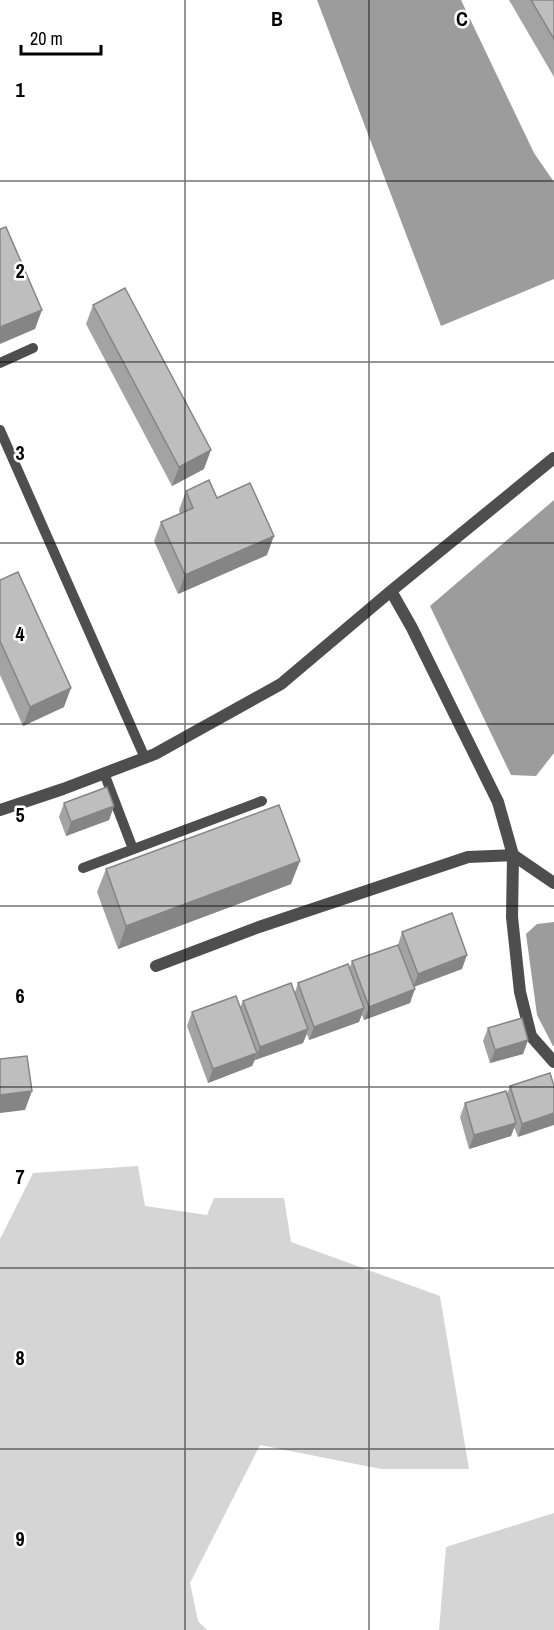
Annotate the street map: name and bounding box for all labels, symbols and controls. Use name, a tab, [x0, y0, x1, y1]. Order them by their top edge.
text: B	[271, 5, 283, 32]
text: C	[456, 5, 468, 32]
scale bar	[21, 18, 100, 56]
text: 20 m	[30, 26, 63, 51]
text: 1	[15, 76, 25, 103]
text: 2	[15, 257, 25, 284]
text: 3	[15, 439, 25, 466]
text: 4	[15, 620, 25, 647]
text: 5	[15, 801, 25, 828]
text: 6	[15, 982, 25, 1009]
text: 7	[15, 1163, 25, 1190]
text: 8	[15, 1344, 25, 1371]
text: 9	[15, 1525, 25, 1552]

